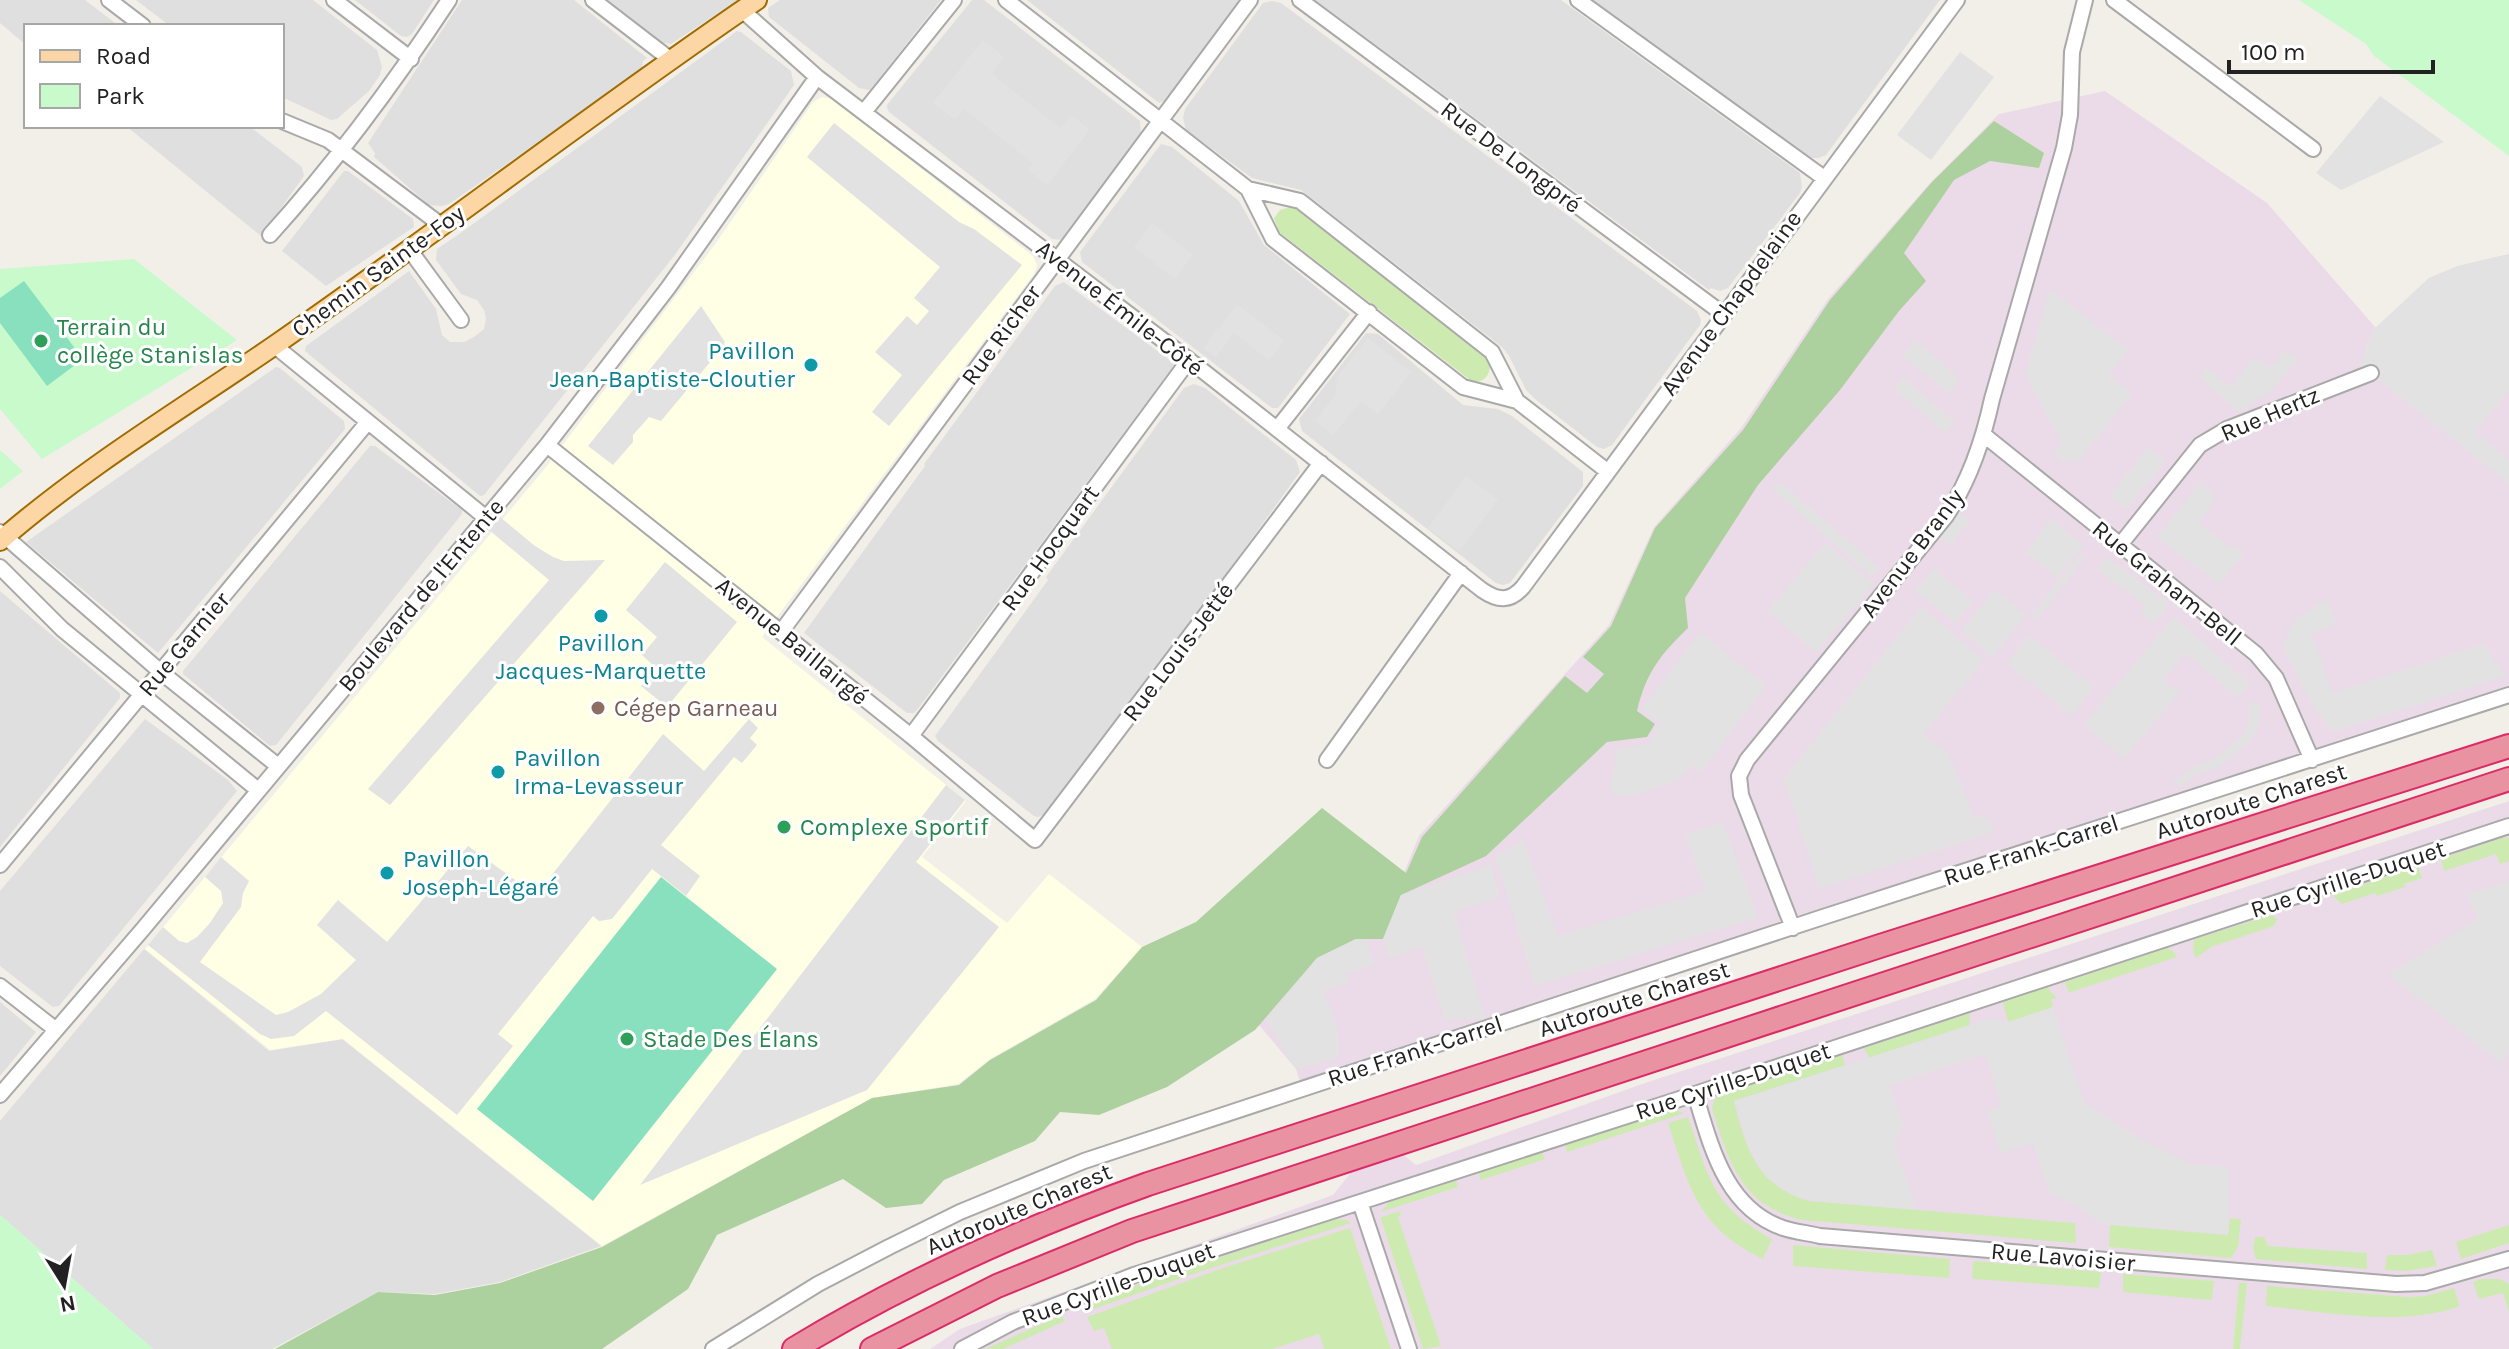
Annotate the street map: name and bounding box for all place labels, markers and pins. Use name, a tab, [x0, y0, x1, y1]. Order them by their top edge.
place label: Terrain du collège Stanislas	[57, 313, 243, 369]
marker: Terrain du collège Stanislas	[32, 332, 50, 350]
place label: Pavillon Jean-Baptiste-Cloutier	[550, 337, 795, 393]
marker: Pavillon Jean-Baptiste-Cloutier	[802, 356, 820, 374]
marker: Pavillon Jacques-Marquette	[592, 607, 610, 625]
place label: Pavillon Jacques-Marquette	[496, 629, 706, 685]
place label: Cégep Garneau	[614, 694, 779, 722]
marker: Cégep Garneau	[589, 699, 607, 717]
place label: Pavillon Irma-Levasseur	[514, 744, 683, 800]
marker: Pavillon Irma-Levasseur	[489, 763, 507, 781]
place label: Complexe Sportif	[800, 813, 989, 841]
marker: Complexe Sportif	[775, 818, 793, 836]
place label: Pavillon Joseph-Légaré	[403, 845, 559, 901]
marker: Pavillon Joseph-Légaré	[378, 864, 396, 882]
place label: Stade Des Élans	[643, 1024, 819, 1053]
marker: Stade Des Élans	[618, 1030, 636, 1048]

